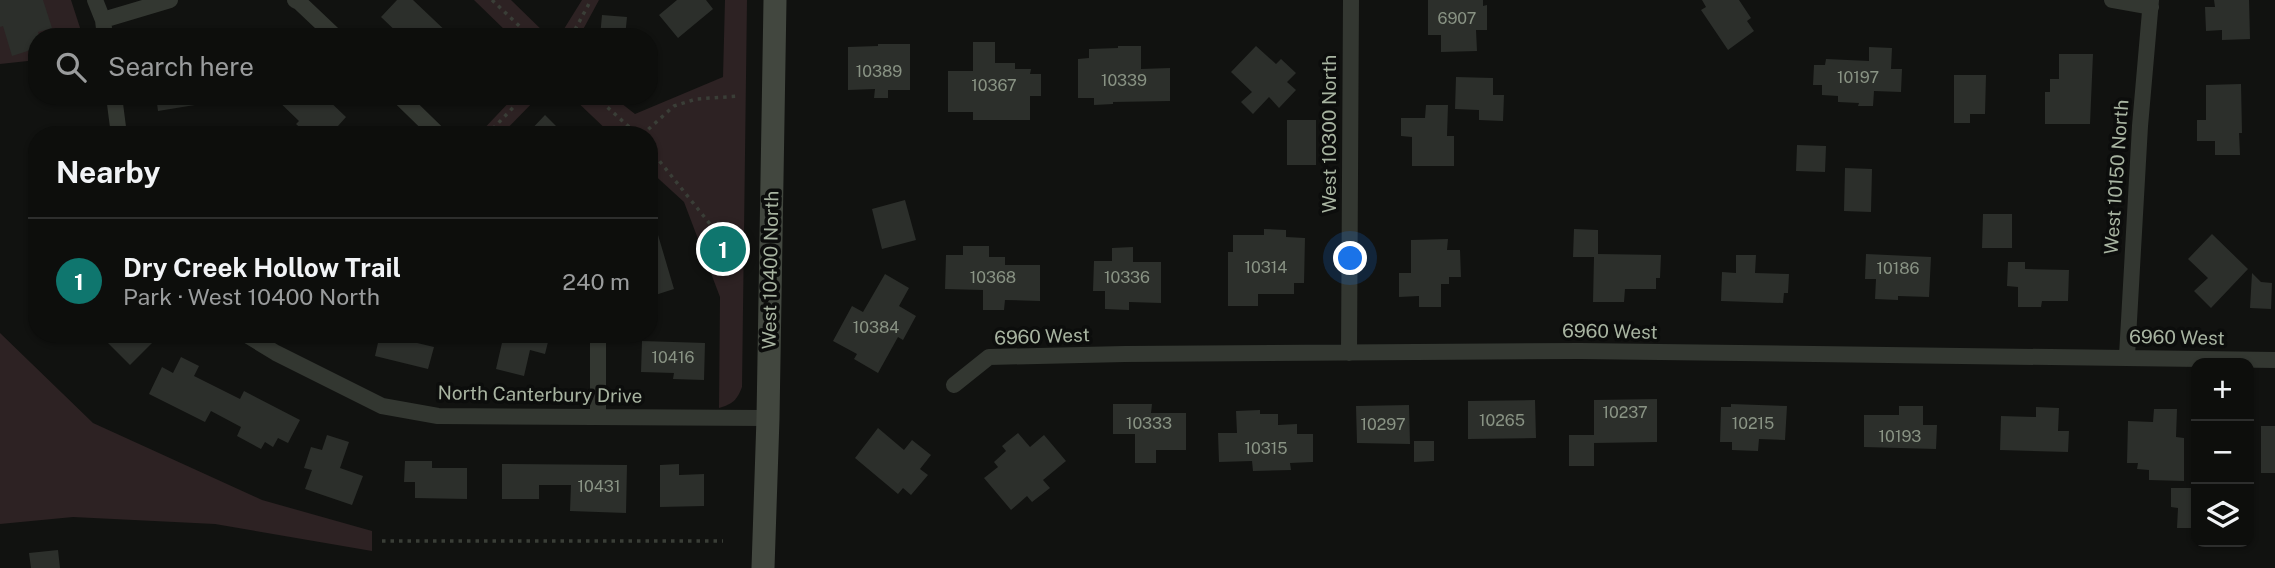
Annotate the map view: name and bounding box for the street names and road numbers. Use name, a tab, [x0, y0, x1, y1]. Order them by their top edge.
street label: West 10300 North	[1318, 55, 1340, 213]
street label: West 10150 North	[2100, 99, 2132, 255]
street label: West 10400 North	[758, 190, 782, 350]
street label: 6960 West	[1562, 319, 1658, 343]
street label: 6960 West	[994, 323, 1090, 349]
street label: 6960 West	[2129, 325, 2225, 349]
street label: North Canterbury Drive	[437, 381, 643, 407]

